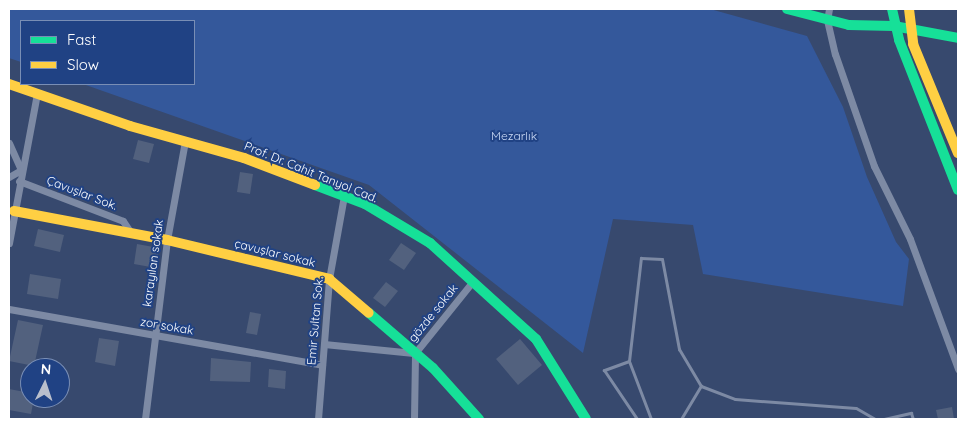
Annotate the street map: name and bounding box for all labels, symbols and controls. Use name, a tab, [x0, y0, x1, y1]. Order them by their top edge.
legend	[20, 20, 195, 85]
text: Fast	[67, 30, 96, 49]
text: Slow	[67, 55, 99, 74]
park label: Mezarlık	[491, 129, 537, 143]
street label: Prof. Dr. Cahit Tanyol Cad.	[242, 139, 380, 205]
street label: Çavuşlar Sok.	[45, 173, 119, 213]
street label: karayılan sokak	[140, 218, 166, 308]
street label: çavuşlar sokak	[233, 236, 317, 270]
street label: Emir Sultan Sok.	[304, 276, 326, 366]
street label: gözde sokak	[405, 281, 461, 345]
street label: zor sokak	[139, 314, 195, 338]
north arrow	[20, 358, 70, 408]
text: N	[40, 360, 52, 378]

